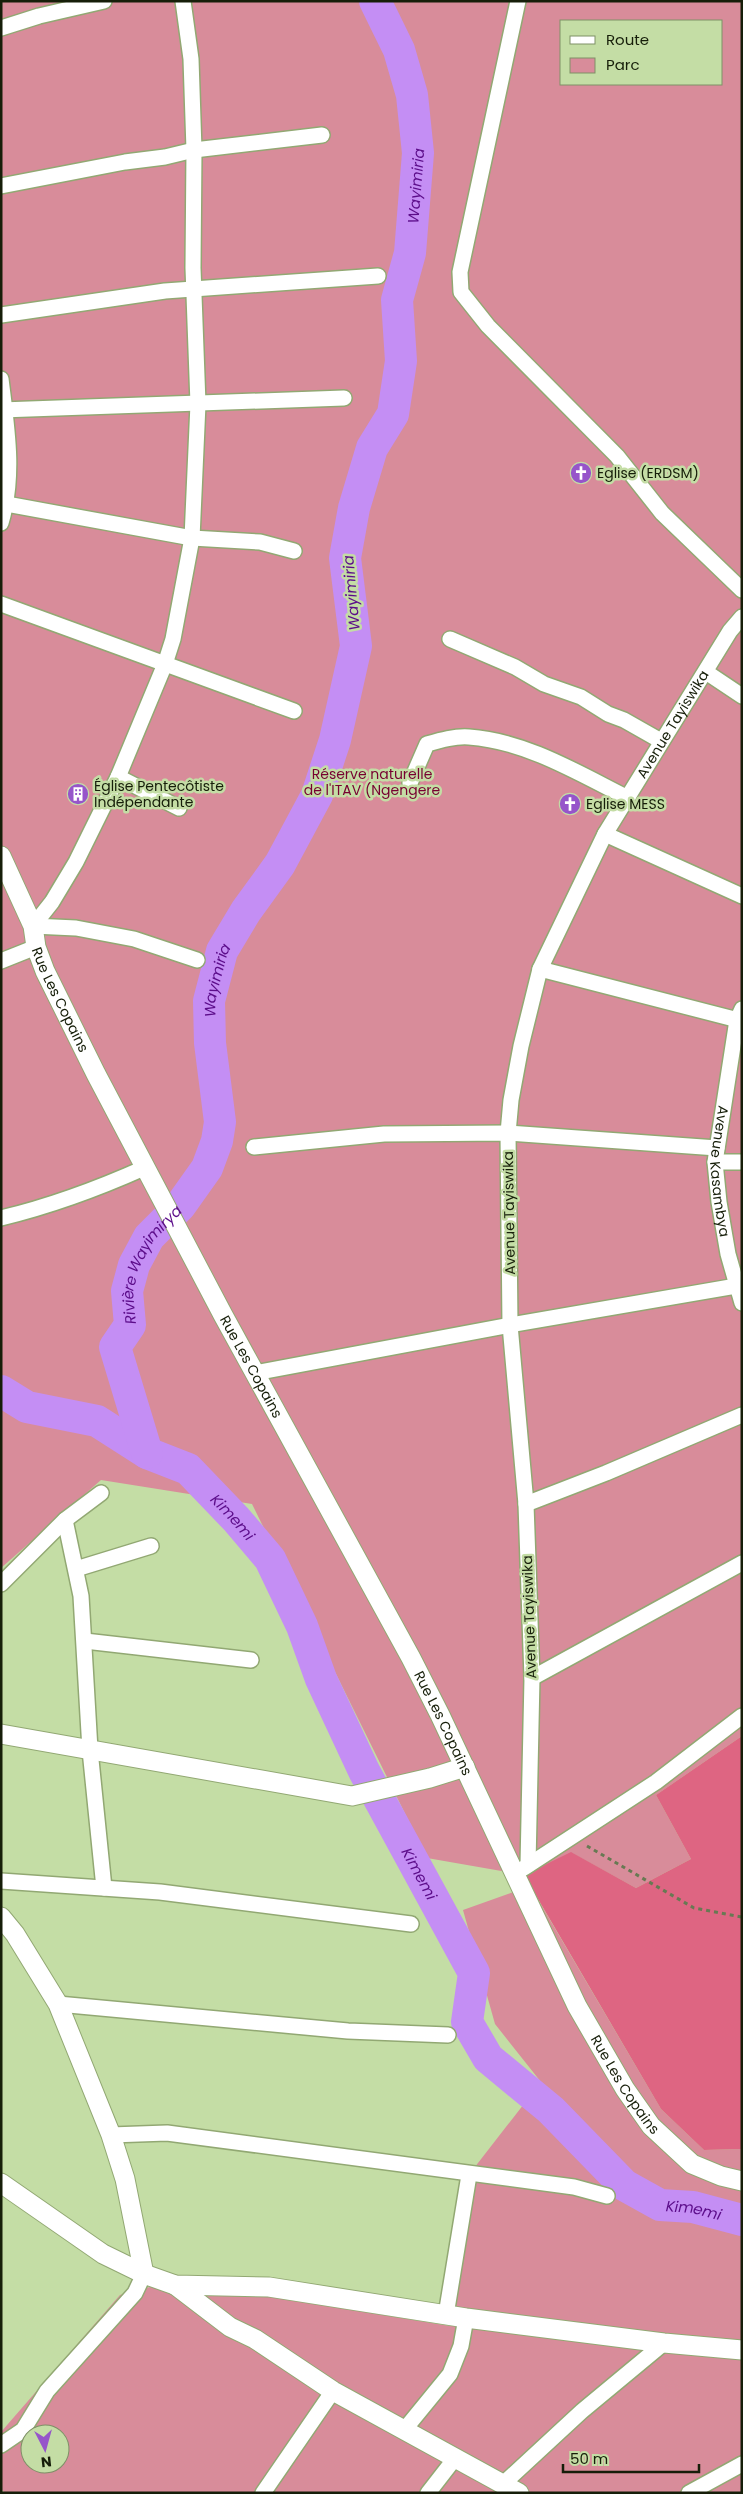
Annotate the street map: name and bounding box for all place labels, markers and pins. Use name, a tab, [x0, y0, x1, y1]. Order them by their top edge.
church icon: Eglise (ERDSM)	[569, 461, 593, 485]
place label: Eglise (ERDSM)	[597, 463, 699, 483]
place label: Église Pentecôtiste Indépendante	[94, 776, 224, 812]
building icon: Église Pentecôtiste Indépendante	[66, 782, 90, 806]
church icon: Eglise MESS	[558, 792, 582, 816]
place label: Eglise MESS	[586, 794, 665, 814]

